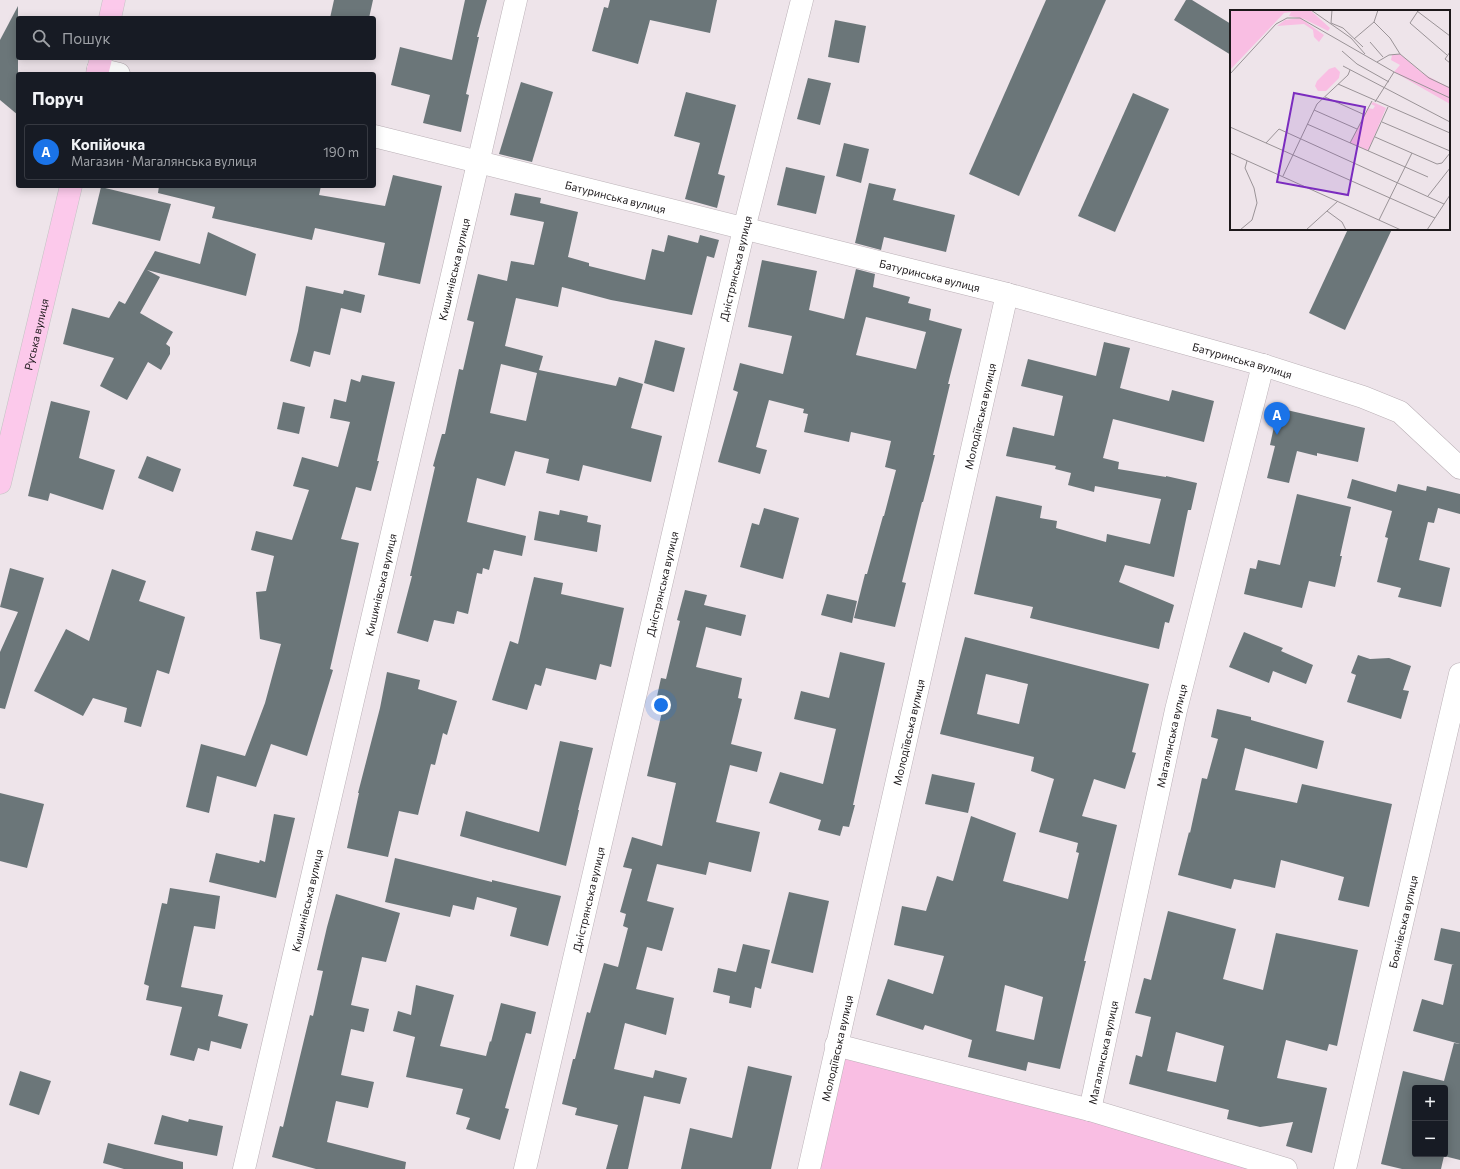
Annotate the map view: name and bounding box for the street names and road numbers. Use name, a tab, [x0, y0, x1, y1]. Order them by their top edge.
street label: Батуринська вулиця	[564, 177, 667, 215]
street label: Дністрянська вулиця	[716, 214, 754, 322]
street label: Кишинівська вулиця	[435, 216, 472, 322]
street label: Батуринська вулиця	[878, 256, 982, 294]
street label: Руська вулиця	[21, 297, 50, 371]
street label: Батуринська вулиця	[1191, 339, 1294, 381]
street label: Молодіївська вулиця	[961, 362, 998, 471]
street label: Дністрянська вулиця	[643, 530, 680, 638]
street label: Кишинівська вулиця	[362, 532, 398, 637]
street label: Молодіївська вулиця	[890, 678, 926, 787]
street label: Магалянська вулиця	[1153, 682, 1189, 789]
street label: Дністрянська вулиця	[569, 845, 606, 953]
street label: Кишинівська вулиця	[288, 848, 325, 953]
street label: Боянівська вулиця	[1385, 874, 1420, 969]
street label: Молодіївська вулиця	[818, 994, 855, 1103]
street label: Магалянська вулиця	[1085, 999, 1120, 1105]

